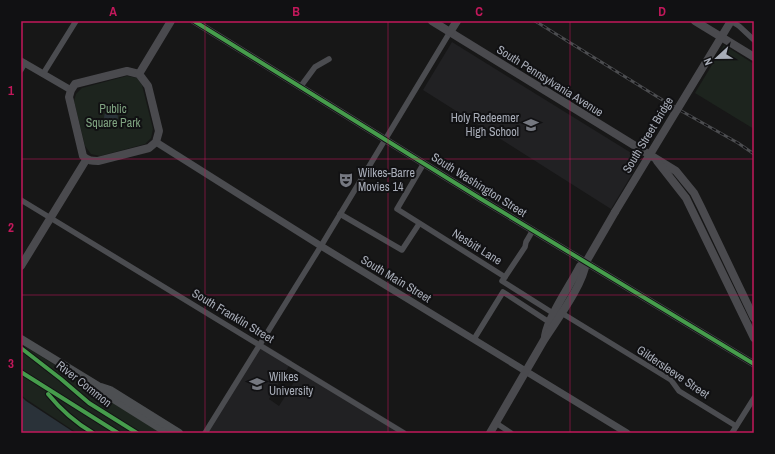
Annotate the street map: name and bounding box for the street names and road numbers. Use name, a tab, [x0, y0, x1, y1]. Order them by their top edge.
street label: South Pennsylvania Avenue	[494, 42, 606, 120]
street label: South Street Bridge	[619, 94, 677, 176]
street label: South Washington Street	[428, 149, 530, 221]
street label: Nesbitt Lane	[449, 225, 505, 269]
street label: South Main Street	[358, 252, 434, 306]
street label: South Franklin Street	[189, 285, 277, 347]
street label: Gildersleeve Street	[634, 342, 713, 402]
street label: River Common	[53, 357, 115, 411]

